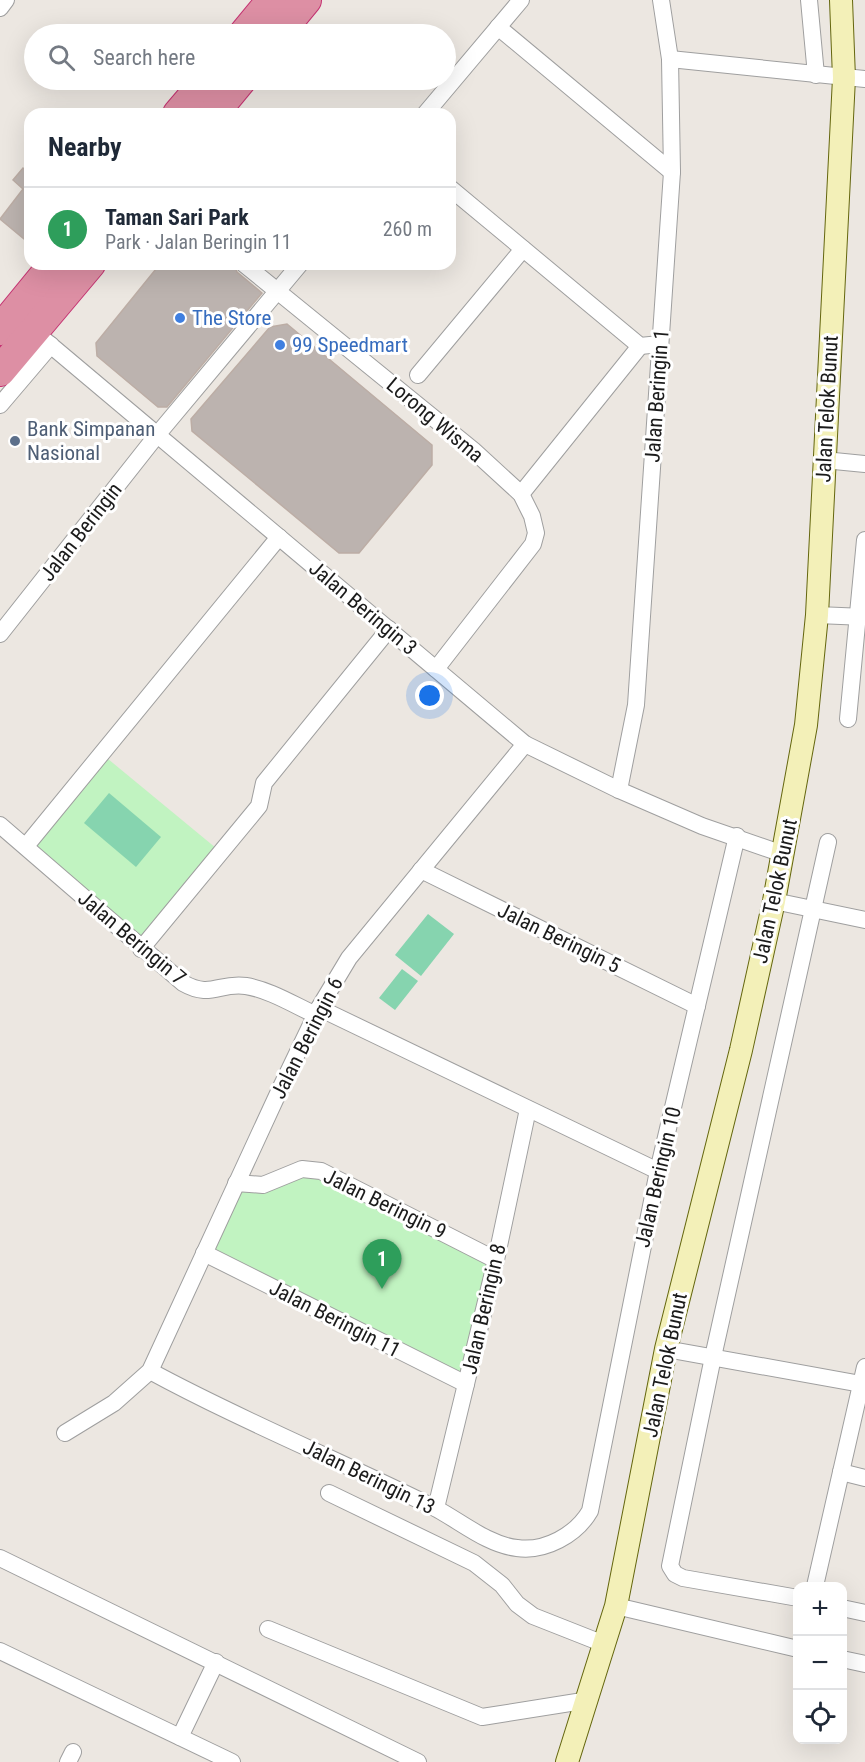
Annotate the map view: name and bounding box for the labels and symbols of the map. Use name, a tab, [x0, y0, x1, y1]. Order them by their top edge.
place label: The Store	[192, 306, 271, 330]
marker: The Store	[173, 311, 187, 325]
street label: Jalan Beringin 1	[640, 329, 674, 463]
place label: 99 Speedmart	[292, 333, 408, 357]
street label: Jalan Telok Bunut	[811, 335, 843, 483]
marker: 99 Speedmart	[273, 338, 287, 352]
street label: Lorong Wisma	[382, 373, 488, 467]
place label: Bank Simpanan Nasional	[27, 417, 155, 465]
marker: Bank Simpanan Nasional	[8, 434, 22, 448]
street label: Jalan Beringin	[35, 478, 127, 586]
street label: Jalan Beringin 3	[304, 556, 422, 660]
your location	[415, 681, 444, 710]
street label: Jalan Telok Bunut	[748, 816, 802, 966]
street label: Jalan Beringin 7	[73, 886, 191, 990]
street label: Jalan Beringin 5	[494, 898, 624, 978]
street label: Jalan Beringin 6	[266, 973, 348, 1103]
street label: Jalan Beringin 10	[630, 1104, 686, 1250]
street label: Jalan Beringin 9	[320, 1164, 450, 1244]
pin: 1	[362, 1240, 401, 1289]
street label: Jalan Beringin 8	[457, 1241, 511, 1377]
street label: Jalan Beringin 11	[266, 1276, 404, 1362]
street label: Jalan Telok Bunut	[638, 1290, 692, 1440]
street label: Jalan Beringin 13	[299, 1435, 439, 1519]

